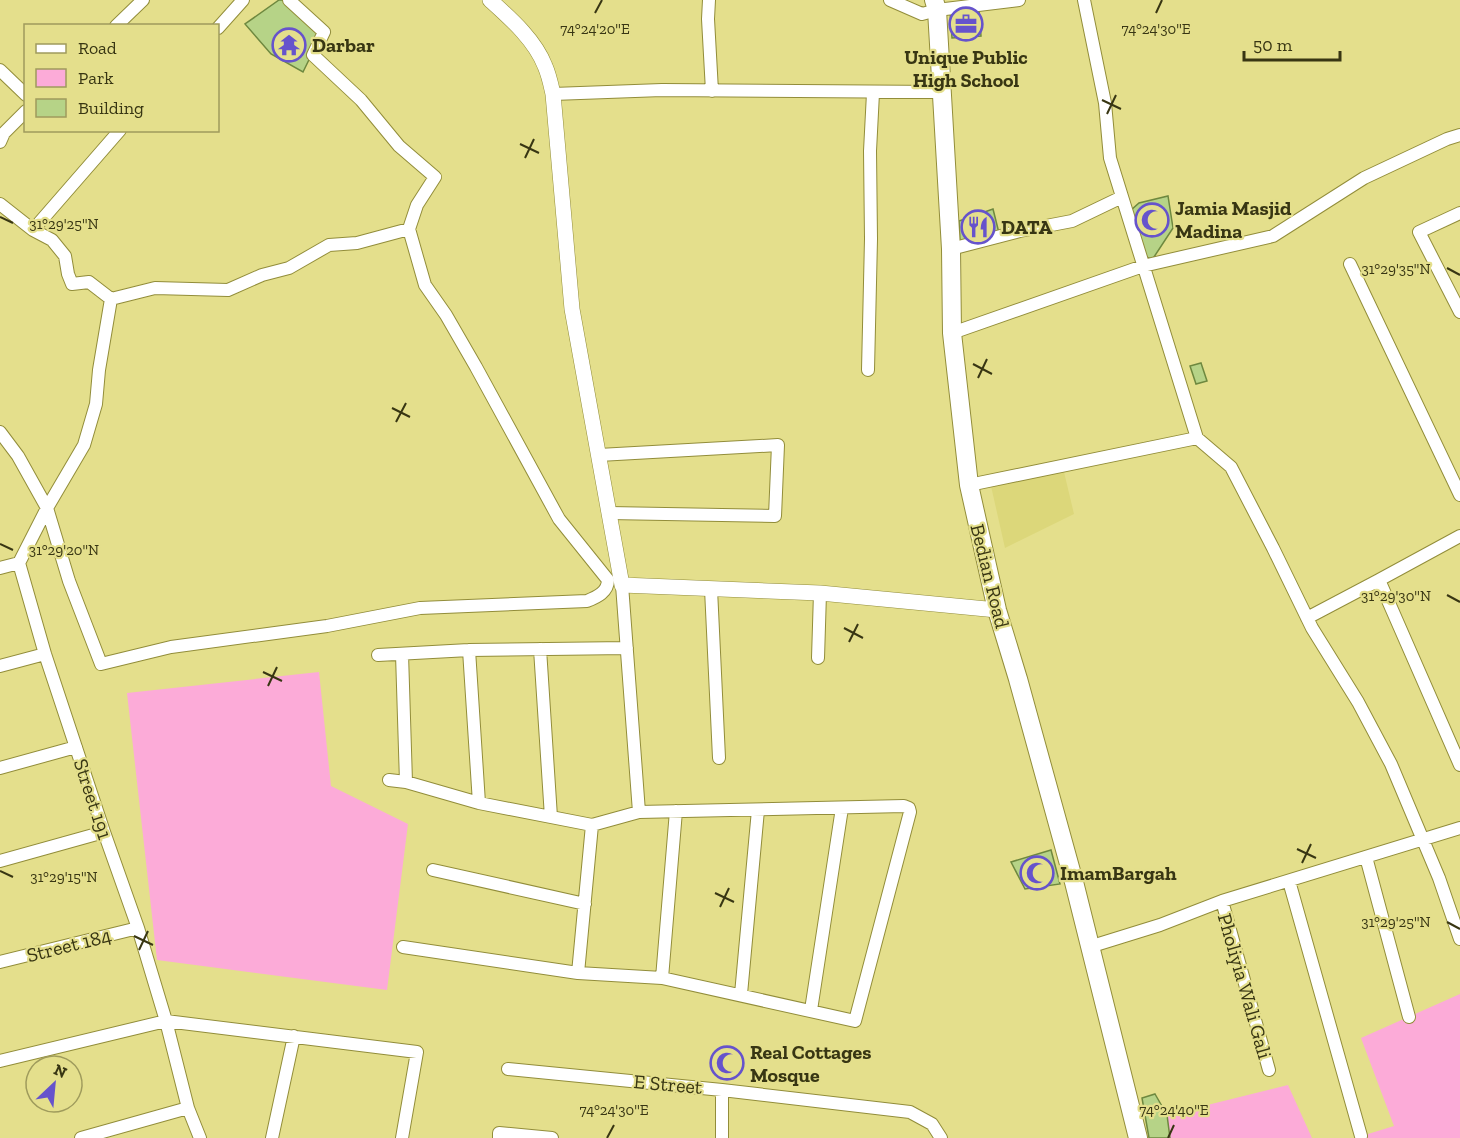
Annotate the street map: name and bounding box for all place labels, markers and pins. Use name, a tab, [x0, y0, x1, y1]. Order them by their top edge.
office icon: Unique Public High School	[948, 6, 984, 42]
temple icon: Darbar	[271, 27, 307, 63]
place label: Darbar	[312, 33, 375, 57]
place label: Unique Public High School	[904, 45, 1028, 92]
place label: Jamia Masjid Madina	[1175, 196, 1292, 243]
mosque icon: Jamia Masjid Madina	[1134, 202, 1170, 238]
restaurant icon: DATA	[960, 209, 996, 245]
place label: DATA	[1001, 215, 1053, 239]
mosque icon: ImamBargah	[1019, 855, 1055, 891]
place label: ImamBargah	[1060, 861, 1177, 885]
place label: Real Cottages Mosque	[750, 1040, 871, 1087]
mosque icon: Real Cottages Mosque	[709, 1045, 745, 1081]

